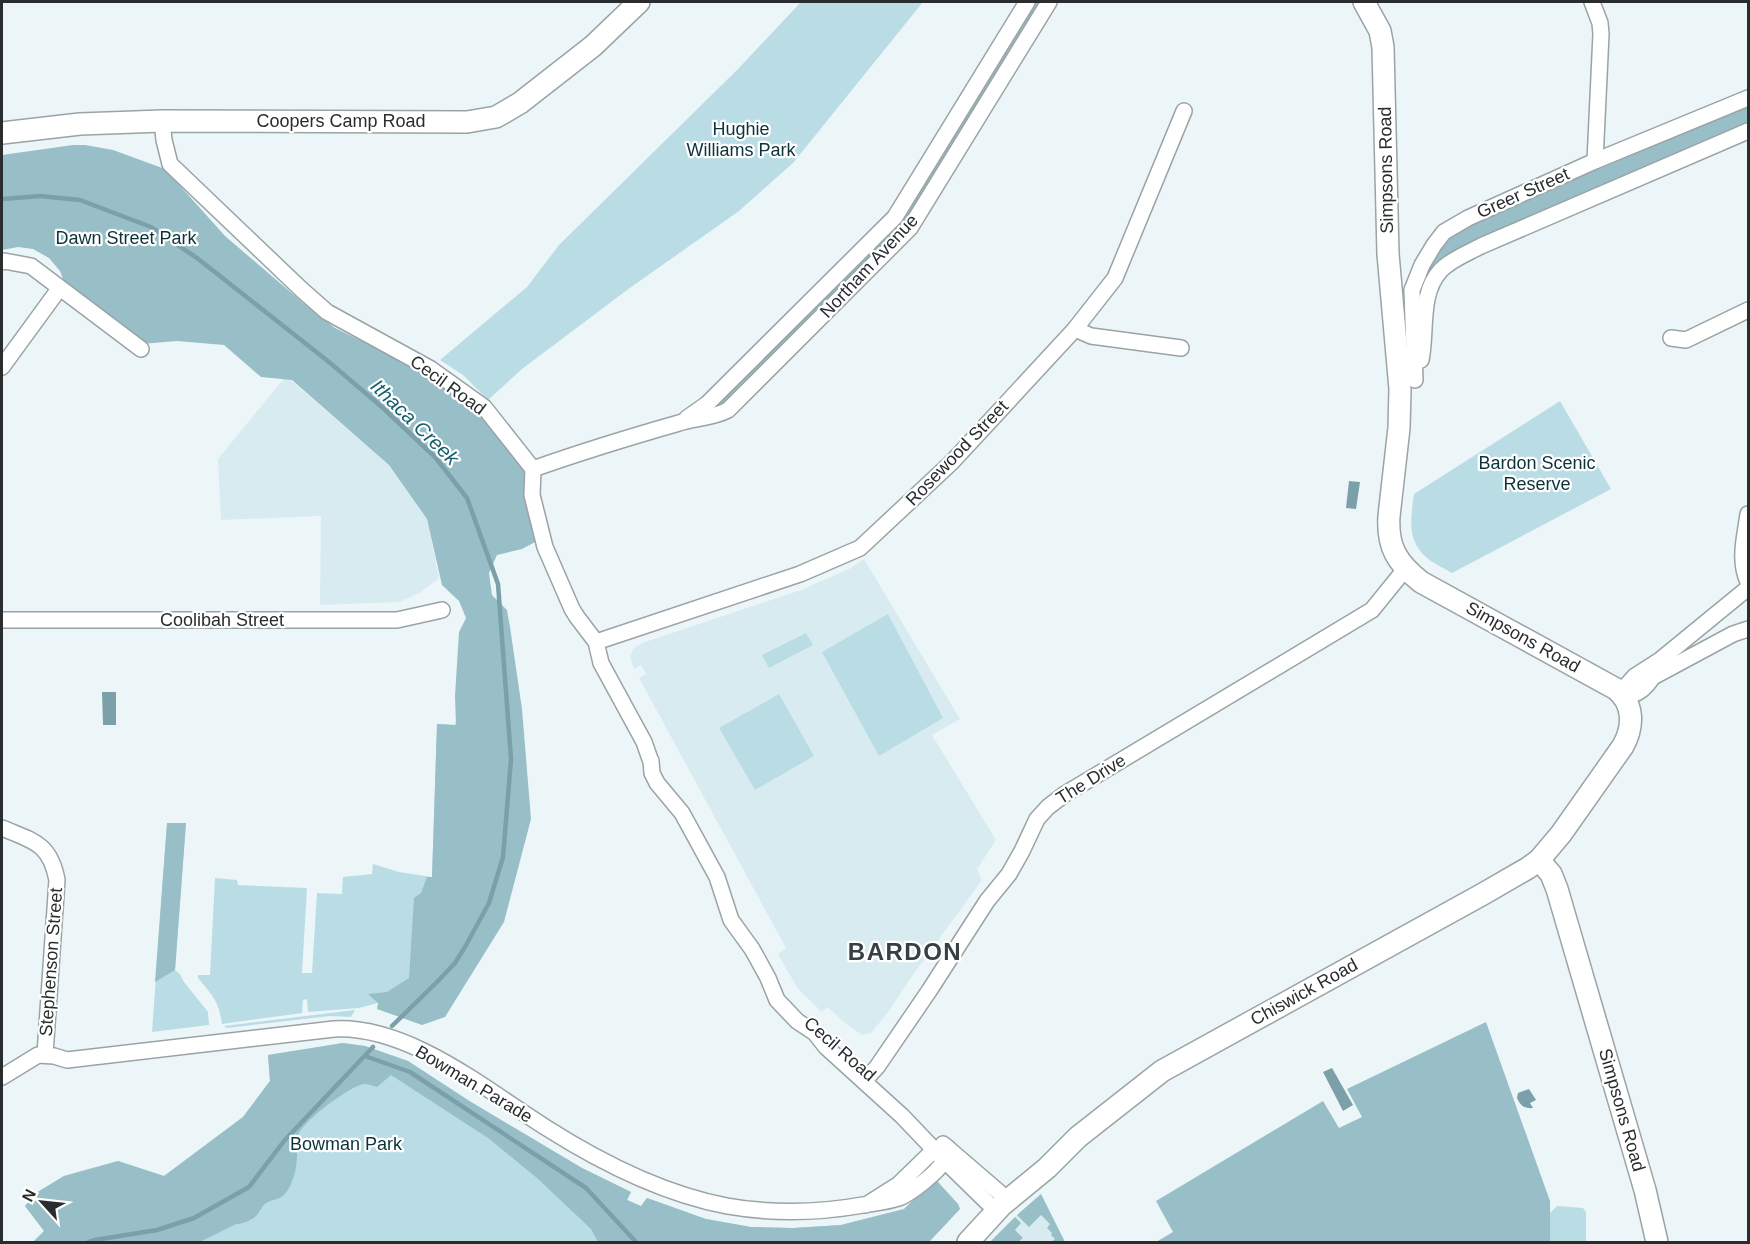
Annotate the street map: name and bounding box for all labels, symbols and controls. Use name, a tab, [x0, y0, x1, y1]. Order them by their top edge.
street label: Simpsons Road	[1375, 106, 1397, 234]
street label: Coopers Camp Road	[256, 111, 426, 131]
park label: Hughie Williams Park	[686, 119, 796, 160]
street label: Greer Street	[1474, 164, 1572, 222]
street label: Northam Avenue	[816, 210, 922, 322]
park label: Dawn Street Park	[55, 228, 198, 248]
street label: Cecil Road	[407, 351, 489, 419]
water label: Ithaca Creek	[367, 375, 464, 470]
street label: Rosewood Street	[902, 396, 1012, 510]
park label: Bardon Scenic Reserve	[1478, 453, 1596, 494]
street label: Simpsons Road	[1463, 597, 1583, 677]
street label: Coolibah Street	[160, 610, 284, 630]
street label: The Drive	[1053, 750, 1129, 808]
street label: Stephenson Street	[36, 887, 66, 1037]
district label: BARDON	[848, 938, 962, 965]
street label: Chiswick Road	[1247, 954, 1361, 1030]
street label: Cecil Road	[800, 1013, 880, 1085]
street label: Bowman Parade	[412, 1041, 536, 1127]
street label: Simpsons Road	[1595, 1046, 1649, 1174]
park label: Bowman Park	[290, 1134, 403, 1154]
north arrow	[12, 1172, 72, 1232]
text: N	[19, 1186, 39, 1204]

